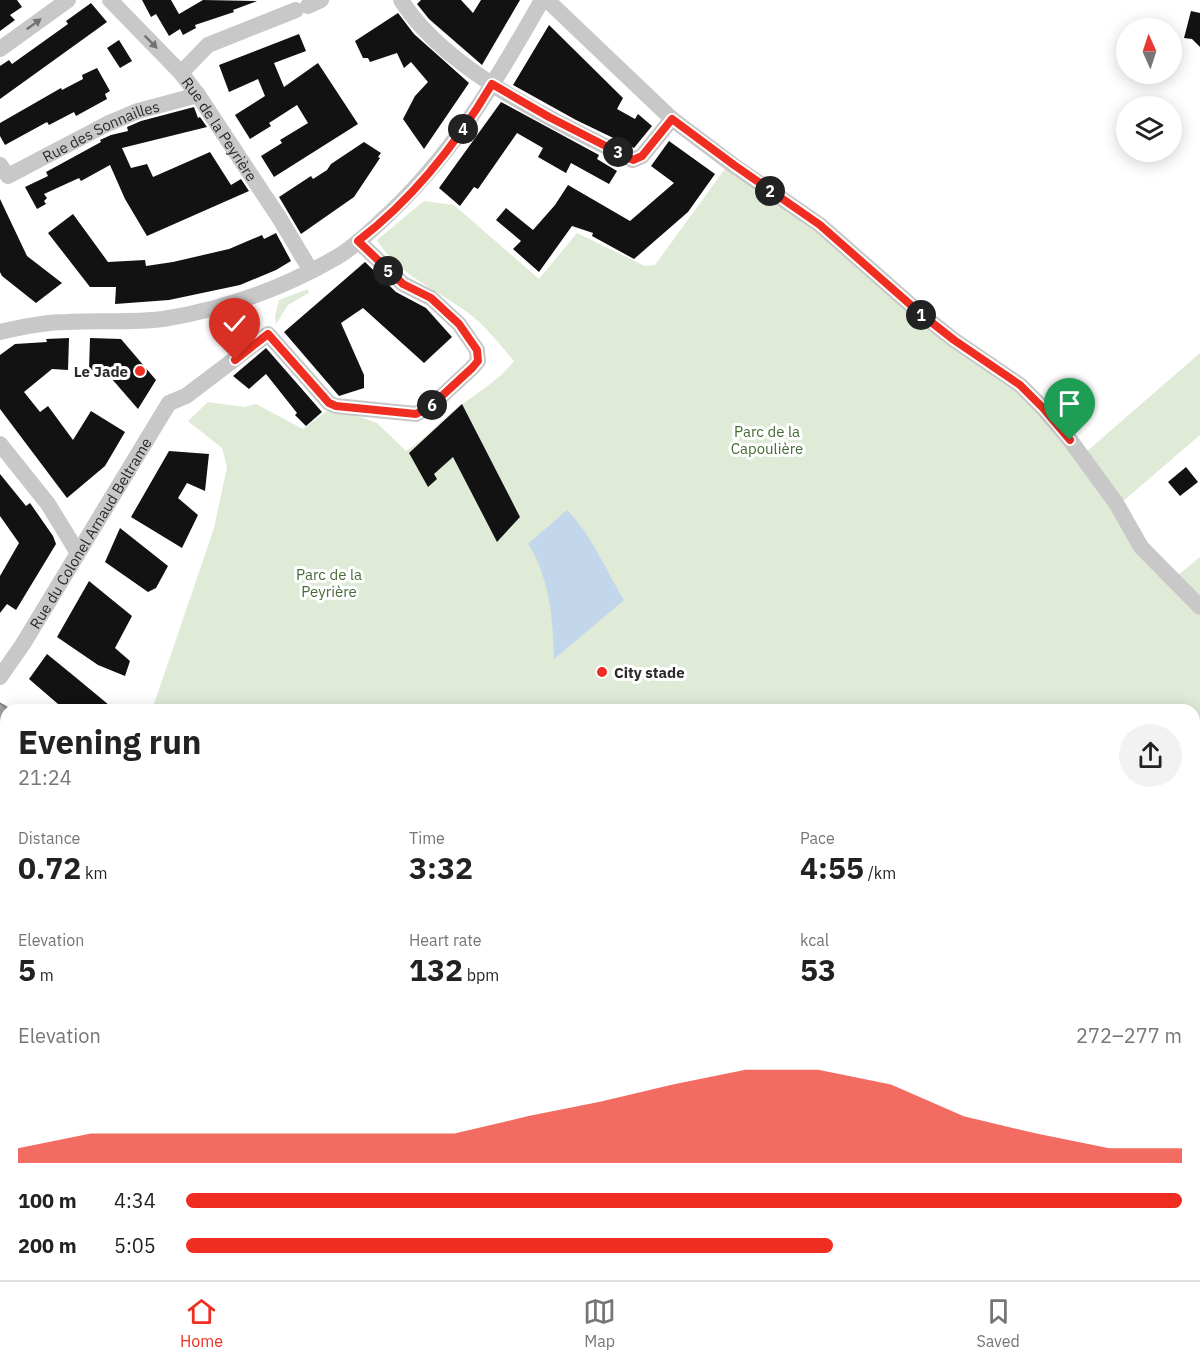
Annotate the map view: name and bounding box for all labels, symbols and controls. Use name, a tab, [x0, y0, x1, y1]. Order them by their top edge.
north arrow	[1116, 18, 1182, 84]
map controls	[1116, 18, 1182, 162]
one-way arrow	[26, 19, 41, 31]
one-way arrow	[144, 35, 159, 49]
street label: Rue de la Peyrière	[178, 73, 262, 185]
street label: Rue des Sonnailles	[39, 96, 161, 166]
button: layers	[1116, 96, 1182, 162]
pin: 4	[448, 114, 478, 144]
text: 4	[458, 119, 468, 139]
pin: 3	[603, 137, 633, 167]
text: 3	[613, 142, 623, 162]
pin: 2	[755, 176, 785, 206]
text: 2	[765, 181, 775, 201]
pin: 5	[373, 256, 403, 286]
text: 5	[383, 261, 393, 281]
pin	[209, 298, 260, 360]
pin: 1	[906, 300, 936, 330]
text: 1	[916, 305, 926, 325]
icon: check	[218, 307, 251, 340]
place label: Le Jade	[74, 362, 128, 381]
marker: Le Jade	[133, 364, 147, 378]
pin	[1044, 378, 1095, 440]
icon: arrive	[1053, 387, 1086, 420]
pin: 6	[417, 390, 447, 420]
text: 6	[427, 395, 437, 415]
park label: Parc de la Capoulière	[731, 422, 803, 458]
street label: Rue du Colonel Arnaud Beltrame	[25, 434, 155, 632]
park label: Parc de la Peyrière	[296, 565, 362, 601]
place label: City stade	[614, 663, 685, 682]
marker: City stade	[595, 665, 609, 679]
text: Evening run	[18, 720, 202, 763]
button: share	[1119, 724, 1182, 787]
text: 21:24	[18, 764, 72, 791]
text: Distance	[18, 828, 80, 848]
text: Time	[409, 828, 445, 848]
text: Pace	[800, 828, 835, 848]
text: 0.72	[18, 848, 81, 887]
text: 3:32	[409, 848, 473, 887]
text: 4:55	[800, 848, 864, 887]
text: km	[81, 863, 108, 883]
text: /km	[864, 863, 896, 883]
text: Elevation	[18, 930, 84, 950]
text: Heart rate	[409, 930, 482, 950]
text: kcal	[800, 930, 829, 950]
text: 5	[18, 950, 36, 989]
text: 132	[409, 950, 463, 989]
text: 53	[800, 950, 836, 989]
text: m	[36, 965, 54, 985]
text: bpm	[463, 965, 499, 985]
text: Elevation	[18, 1022, 101, 1049]
text: 272–277 m	[1076, 1022, 1182, 1049]
text: 100 m	[18, 1187, 77, 1214]
text: 4:34	[114, 1187, 156, 1214]
text: 200 m	[18, 1232, 77, 1259]
text: 5:05	[114, 1232, 156, 1259]
tab: Home	[180, 1295, 223, 1351]
tab: Map	[583, 1295, 616, 1351]
tab: Saved	[976, 1295, 1020, 1351]

